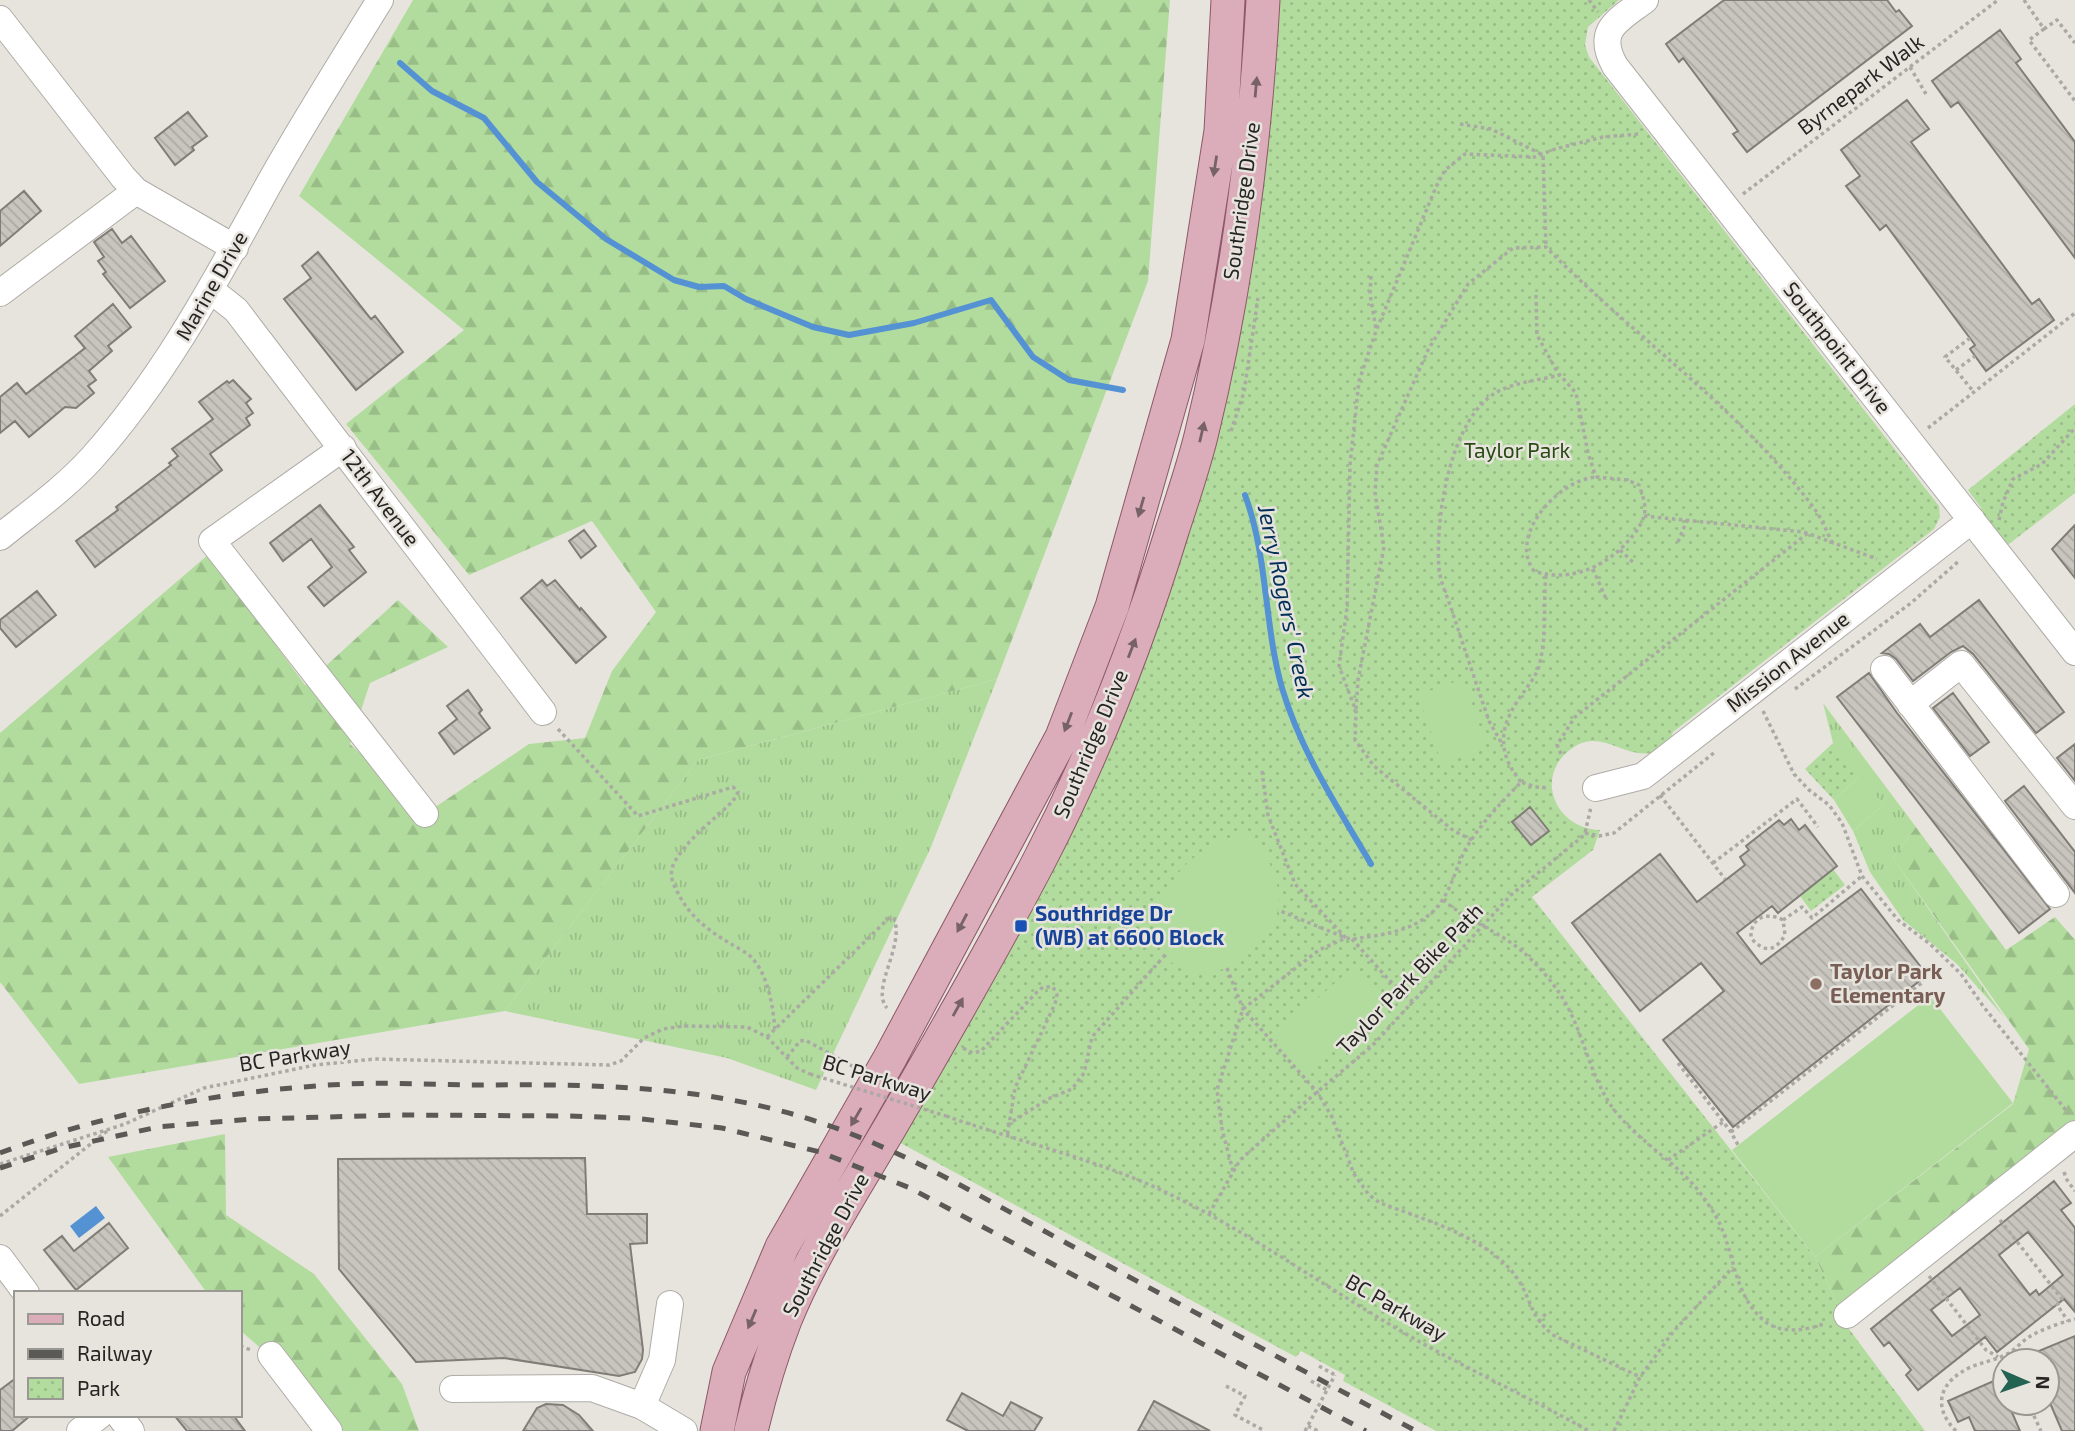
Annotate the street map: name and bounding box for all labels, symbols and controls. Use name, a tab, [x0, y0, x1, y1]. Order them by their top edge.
street label: Byrnepark Walk	[1792, 28, 1928, 139]
one-way arrow	[1251, 75, 1262, 97]
street label: Southridge Drive	[1217, 120, 1264, 281]
one-way arrow	[1210, 155, 1221, 177]
street label: Marine Drive	[169, 226, 252, 344]
street label: Southpoint Drive	[1779, 276, 1897, 418]
one-way arrow	[1196, 421, 1207, 443]
park label: Taylor Park	[1464, 437, 1571, 462]
street label: 12th Avenue	[337, 444, 426, 551]
one-way arrow	[1135, 497, 1145, 518]
water label: Jerry Rogers' Creek	[1253, 501, 1321, 701]
street label: Mission Avenue	[1721, 605, 1853, 716]
one-way arrow	[1127, 638, 1138, 659]
street label: Southridge Drive	[1047, 665, 1132, 821]
one-way arrow	[1062, 712, 1073, 733]
street label: Taylor Park Bike Path	[1331, 897, 1487, 1058]
place label: Southridge Dr (WB) at 6600 Block	[1035, 900, 1224, 949]
one-way arrow	[956, 914, 968, 933]
marker: Southridge Dr (WB) at 6600 Block	[1013, 918, 1029, 934]
place label: Taylor Park Elementary	[1830, 958, 1945, 1008]
marker: Taylor Park Elementary	[1808, 976, 1824, 992]
one-way arrow	[952, 997, 964, 1017]
street label: BC Parkway	[237, 1033, 352, 1076]
street label: BC Parkway	[820, 1048, 935, 1105]
one-way arrow	[850, 1107, 862, 1127]
street label: Southridge Drive	[776, 1168, 873, 1320]
street label: BC Parkway	[1342, 1268, 1452, 1346]
legend	[14, 1291, 242, 1417]
text: Road	[77, 1305, 125, 1330]
one-way arrow	[746, 1308, 757, 1329]
text: Railway	[77, 1340, 153, 1365]
north arrow	[1991, 1347, 2061, 1417]
text: Park	[77, 1375, 120, 1400]
text: N	[2032, 1375, 2055, 1390]

